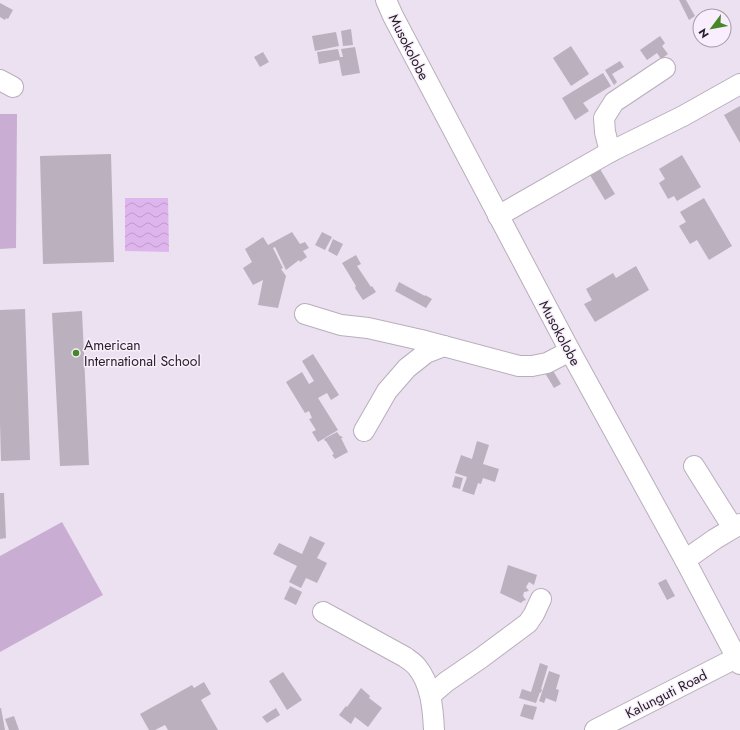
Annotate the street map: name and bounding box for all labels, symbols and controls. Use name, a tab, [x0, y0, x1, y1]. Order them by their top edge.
north arrow	[692, 8, 732, 48]
street label: Musokolobe	[384, 11, 434, 83]
text: N	[694, 25, 713, 41]
street label: Musokolobe	[534, 297, 586, 369]
place label: American International School	[84, 335, 201, 371]
marker: American International School	[71, 348, 81, 358]
street label: Kalunguti Road	[622, 665, 710, 723]

